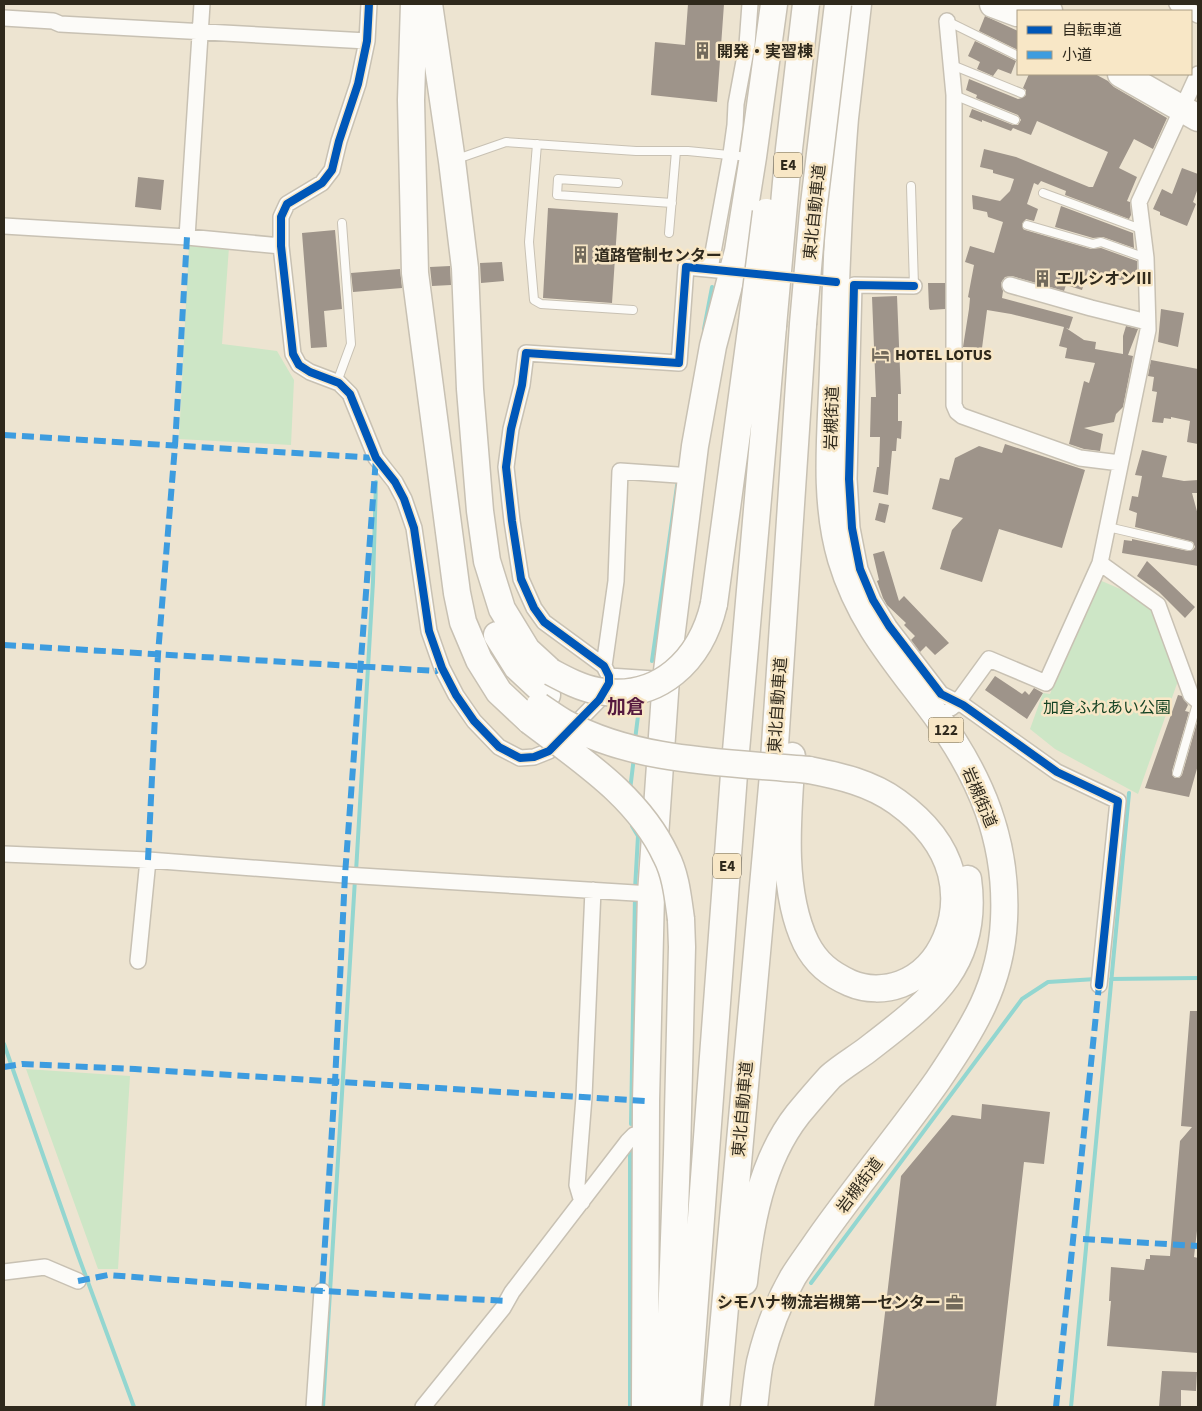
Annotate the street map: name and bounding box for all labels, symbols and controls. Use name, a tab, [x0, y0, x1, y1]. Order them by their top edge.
legend	[1017, 10, 1192, 75]
text: 自転車道	[1062, 20, 1122, 41]
building icon: 開発・実習棟	[693, 41, 713, 61]
place label: 開発・実習棟	[717, 41, 813, 63]
text: 小道	[1062, 45, 1092, 66]
road number: E4	[774, 152, 802, 178]
street label: 東北自動車道	[799, 163, 831, 261]
building icon: 道路管制センター	[570, 245, 590, 265]
place label: 道路管制センター	[594, 245, 722, 267]
building icon: エルシオンⅢ	[1032, 268, 1052, 288]
place label: エルシオンⅢ	[1056, 268, 1152, 290]
hotel icon: HOTEL LOTUS	[871, 344, 891, 364]
place label: HOTEL LOTUS	[895, 344, 992, 366]
street label: 岩槻街道	[820, 386, 844, 450]
street label: 東北自動車道	[764, 656, 792, 754]
district label: 加倉	[607, 694, 645, 721]
park label: 加倉ふれあい公園	[1043, 697, 1171, 719]
road number: 122	[928, 718, 964, 742]
street label: 岩槻街道	[956, 764, 1002, 831]
road number: E4	[713, 854, 741, 878]
street label: 東北自動車道	[728, 1060, 758, 1158]
street label: 岩槻街道	[832, 1153, 888, 1218]
place label: シモハナ物流岩槻第一センター	[717, 1292, 941, 1314]
office icon: シモハナ物流岩槻第一センター	[945, 1292, 965, 1312]

